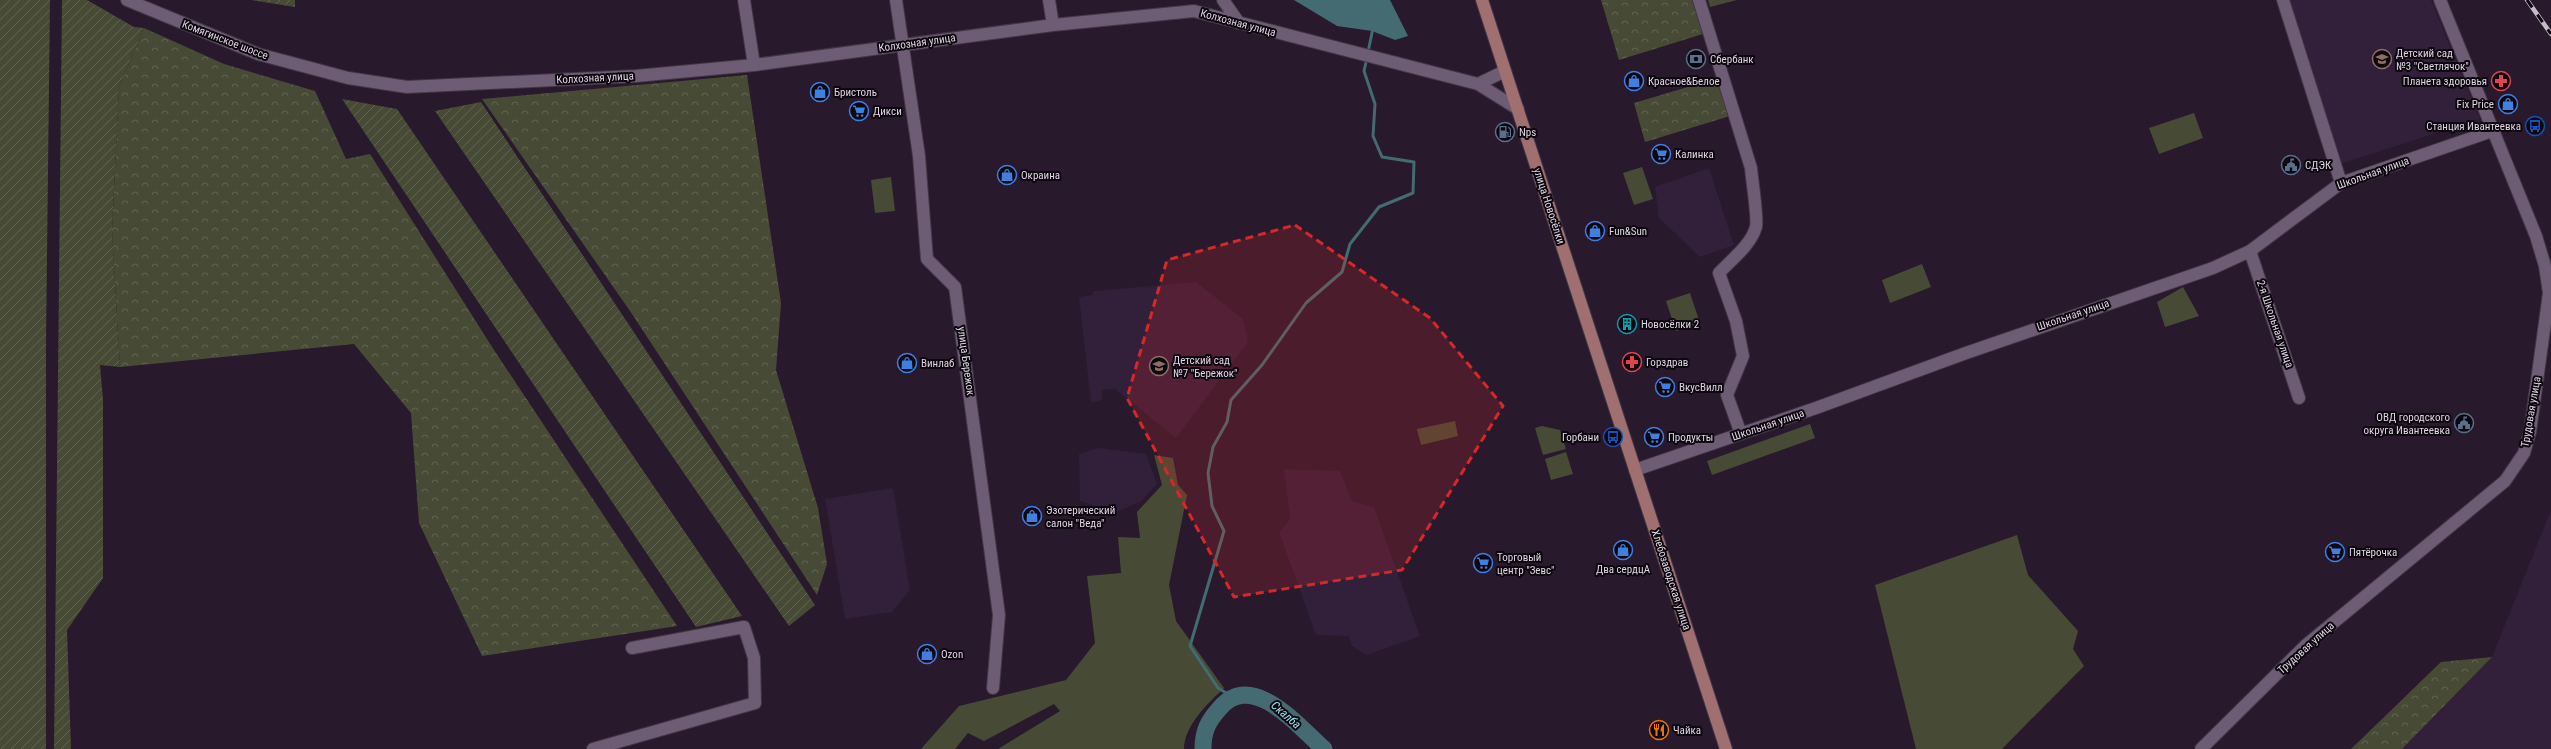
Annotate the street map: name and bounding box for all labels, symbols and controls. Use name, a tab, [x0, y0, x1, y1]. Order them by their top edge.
street label: Колхозная улица	[1199, 7, 1277, 39]
street label: Комягинское шоссе	[180, 18, 270, 62]
street label: Колхозная улица	[878, 31, 956, 55]
place label: Детский сад №3 "Светлячок"	[2396, 47, 2469, 73]
bank icon: Сбербанк	[1685, 48, 1707, 70]
school or university icon: Детский сад №3 "Светлячок"	[2371, 48, 2393, 70]
place label: Сбербанк	[1710, 53, 1754, 66]
street label: Колхозная улица	[556, 69, 634, 87]
shop icon: Красное&Белое	[1623, 70, 1645, 92]
pharmacy icon: Планета здоровья	[2490, 70, 2512, 92]
place label: Красное&Белое	[1648, 75, 1720, 88]
place label: Планета здоровья	[2403, 75, 2487, 88]
shop icon: Бристоль	[809, 81, 831, 103]
place label: Бристоль	[834, 86, 877, 99]
shop icon: Fix Price	[2497, 93, 2519, 115]
place label: Fix Price	[2457, 98, 2494, 111]
supermarket icon: Дикси	[848, 100, 870, 122]
place label: Дикси	[873, 105, 902, 118]
bus stop icon: Станция Ивантеевка	[2524, 115, 2546, 137]
place label: Станция Ивантеевка	[2426, 120, 2521, 133]
fuel station icon: Nps	[1494, 121, 1516, 143]
place label: Nps	[1519, 126, 1536, 139]
supermarket icon: Калинка	[1650, 143, 1672, 165]
place label: Калинка	[1675, 148, 1714, 161]
public building icon: СДЭК	[2280, 154, 2302, 176]
street label: Школьная улица	[2335, 154, 2411, 192]
place label: СДЭК	[2305, 159, 2332, 172]
shop icon: Окраина	[996, 164, 1018, 186]
street label: улица Новосёлки	[1531, 166, 1567, 246]
place label: Окраина	[1021, 169, 1060, 182]
shop icon: Fun&Sun	[1584, 220, 1606, 242]
place label: Fun&Sun	[1609, 225, 1647, 238]
street label: 2-я Школьная улица	[2254, 279, 2296, 369]
street label: Школьная улица	[2035, 297, 2111, 333]
building icon: Новосёлки 2	[1616, 313, 1638, 335]
place label: Новосёлки 2	[1641, 318, 1699, 331]
street label: улица Бережок	[955, 326, 977, 397]
pharmacy icon: Горздрав	[1621, 351, 1643, 373]
shop icon: Винлаб	[896, 352, 918, 374]
place label: Детский сад №7 "Бережок"	[1173, 354, 1238, 380]
school or university icon: Детский сад №7 "Бережок"	[1148, 355, 1170, 377]
place label: Горздрав	[1646, 356, 1688, 369]
place label: Винлаб	[921, 357, 954, 370]
supermarket icon: ВкусВилл	[1654, 376, 1676, 398]
street label: Трудовая улица	[2518, 376, 2544, 448]
place label: ВкусВилл	[1679, 381, 1723, 394]
street label: Школьная улица	[1730, 407, 1806, 443]
place label: ОВД городского округа Ивантеевка	[2363, 411, 2450, 437]
public building icon: ОВД городского округа Ивантеевка	[2453, 412, 2475, 434]
bus stop icon: Горбани	[1602, 426, 1624, 448]
supermarket icon: Продукты	[1643, 426, 1665, 448]
place label: Горбани	[1562, 431, 1599, 444]
place label: Продукты	[1668, 431, 1713, 444]
place label: Эзотерический салон "Веда"	[1046, 504, 1115, 530]
shop icon: Эзотерический салон "Веда"	[1021, 505, 1043, 527]
street label: Хлебозаводская улица	[1649, 528, 1693, 632]
shop icon: Два сердцА	[1612, 539, 1634, 561]
supermarket icon: Пятёрочка	[2324, 541, 2346, 563]
place label: Пятёрочка	[2349, 546, 2397, 559]
place label: Торговый центр "Зевс"	[1497, 551, 1555, 577]
supermarket icon: Торговый центр "Зевс"	[1472, 552, 1494, 574]
place label: Два сердцА	[1596, 563, 1651, 576]
street label: Трудовая улица	[2275, 619, 2337, 677]
shop icon: Ozon	[916, 643, 938, 665]
place label: Ozon	[941, 648, 963, 661]
water label: Скалба	[1268, 698, 1304, 732]
restaurant icon: Чайка	[1648, 719, 1670, 741]
place label: Чайка	[1673, 724, 1701, 737]

